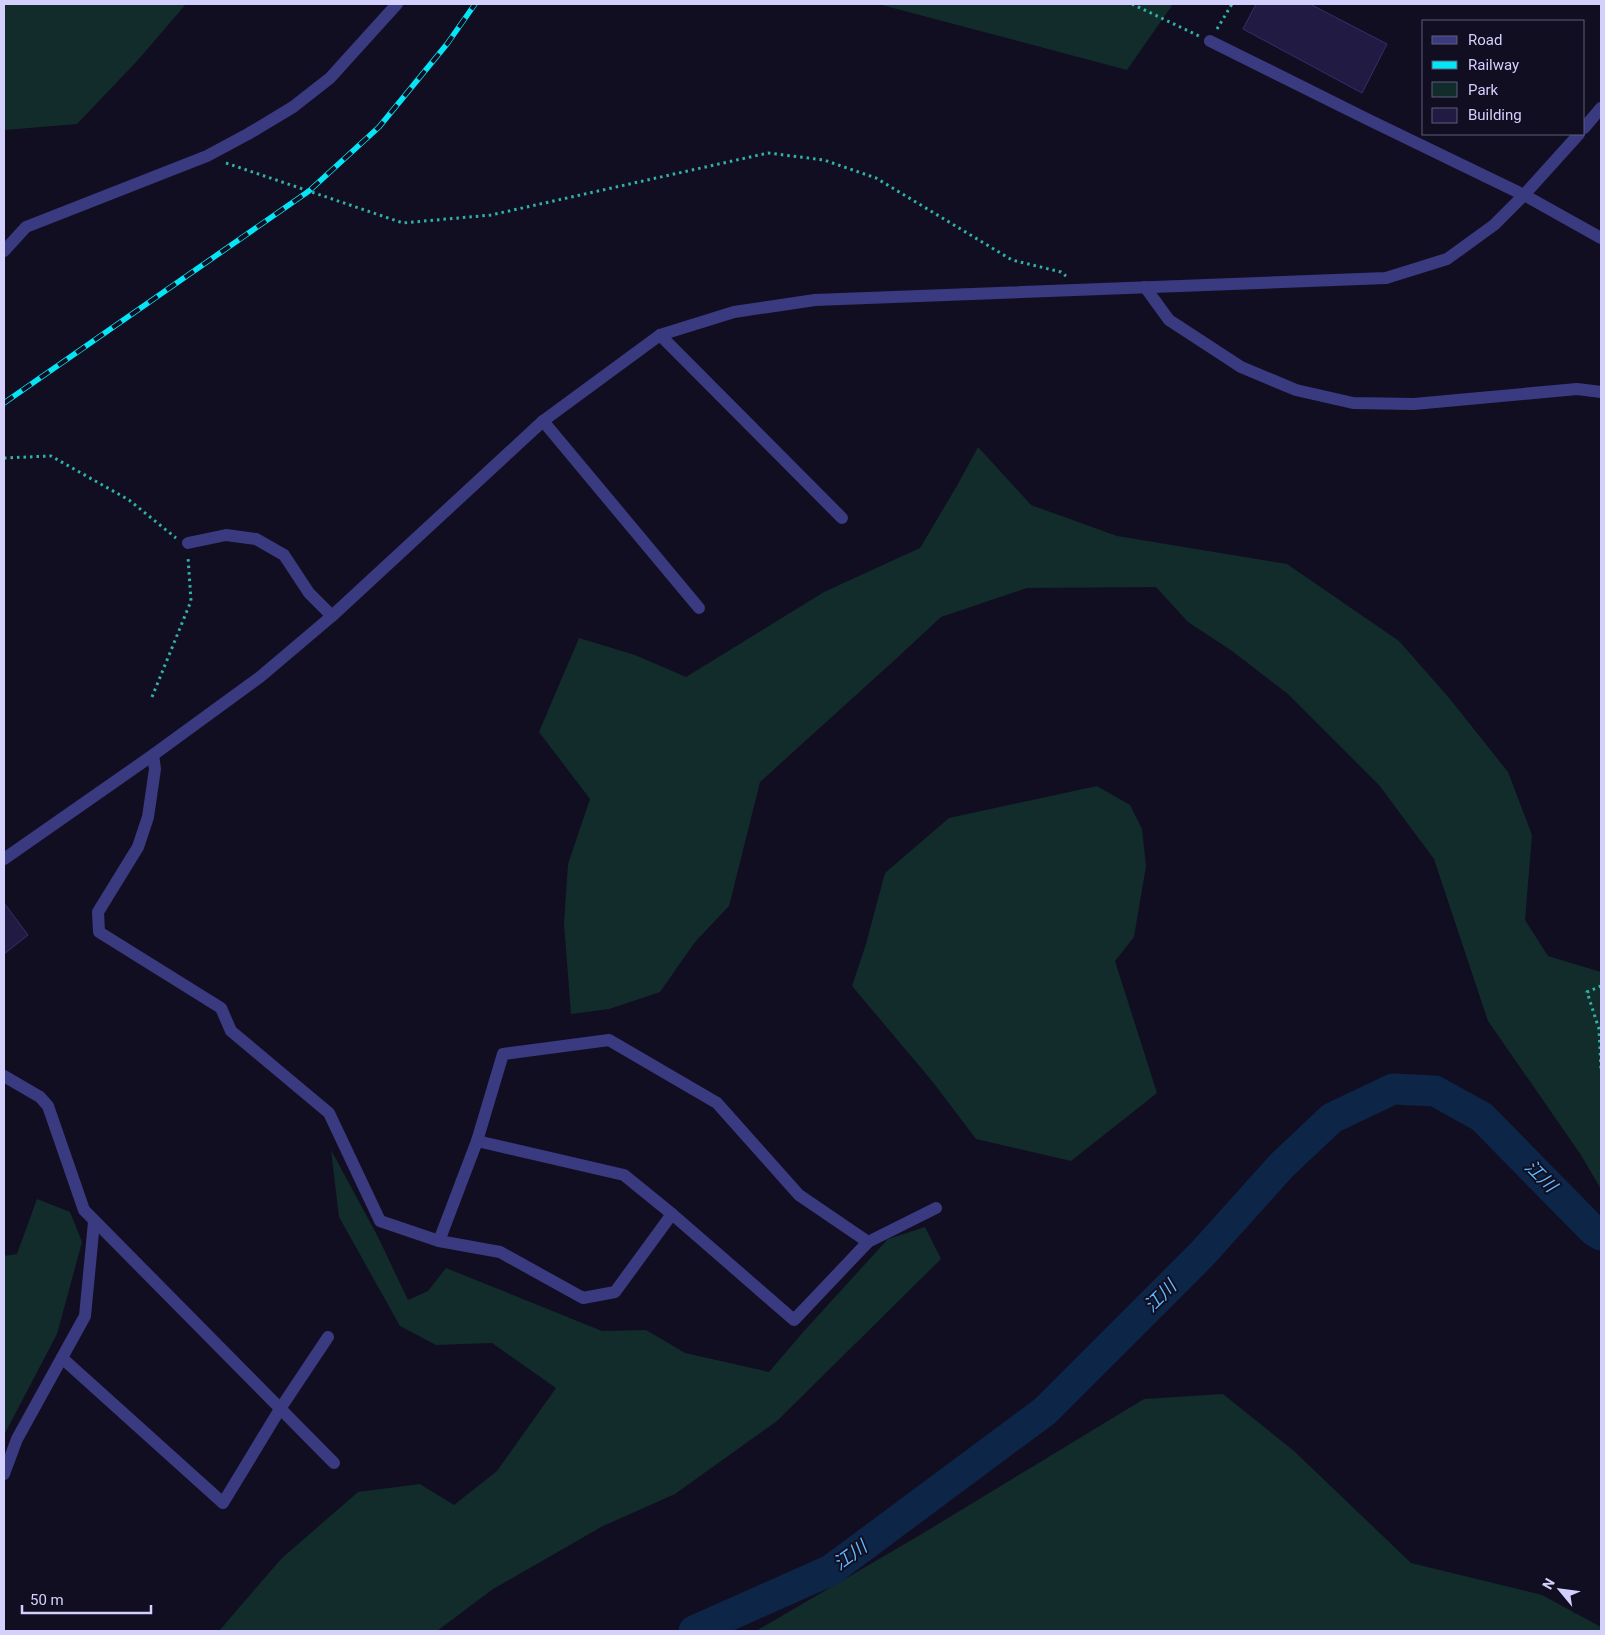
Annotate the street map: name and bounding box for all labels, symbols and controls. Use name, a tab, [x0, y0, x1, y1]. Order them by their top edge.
legend	[1422, 20, 1585, 135]
text: Road	[1468, 31, 1502, 49]
text: Railway	[1468, 56, 1519, 74]
text: Park	[1468, 81, 1499, 99]
text: Building	[1468, 106, 1522, 124]
water label: 江川	[1521, 1156, 1563, 1198]
water label: 江川	[1140, 1274, 1182, 1316]
water label: 江川	[829, 1535, 872, 1574]
north arrow	[1535, 1565, 1585, 1615]
text: N	[1539, 1575, 1558, 1592]
scale bar	[22, 1582, 151, 1614]
text: 50 m	[30, 1591, 64, 1609]

